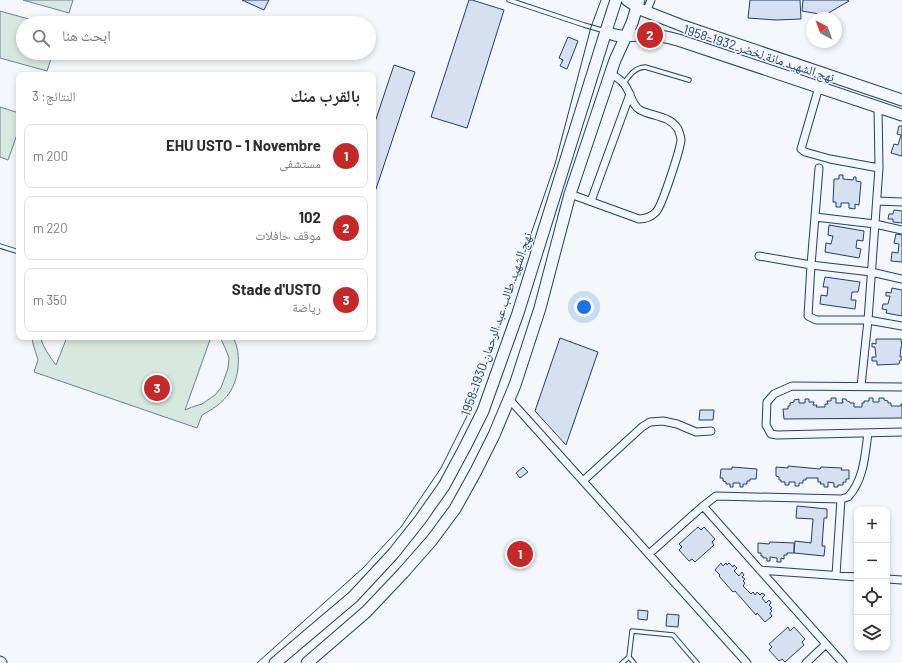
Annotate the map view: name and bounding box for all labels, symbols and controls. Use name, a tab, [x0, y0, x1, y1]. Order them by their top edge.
north arrow	[806, 12, 842, 48]
search box	[16, 16, 376, 60]
pin: 2	[637, 20, 663, 50]
street label: نهج الشهيد مانة لخضر 1932-1958	[681, 21, 837, 87]
text: ابحث هنا	[62, 26, 111, 44]
icon: search	[30, 27, 52, 49]
text: بالقرب منك	[290, 85, 360, 105]
text: النتائج: 3	[32, 88, 76, 104]
text: EHU USTO - 1 Novembre	[166, 136, 321, 154]
text: 200 m	[33, 148, 68, 164]
text: 1	[344, 148, 348, 164]
text: مستشفى	[279, 155, 321, 171]
text: 102	[299, 208, 321, 226]
text: 220 m	[33, 220, 68, 236]
text: 2	[342, 220, 350, 236]
text: موقف حافلات	[255, 227, 321, 243]
street label: نهج الشهيد طالب عبد الرحمان 1930-1958	[457, 230, 537, 419]
text: Stade d'USTO	[232, 280, 321, 298]
text: 350 m	[33, 292, 67, 308]
text: 3	[342, 292, 350, 308]
your location	[574, 297, 594, 317]
text: رياضة	[292, 299, 321, 315]
pin: 3	[144, 373, 170, 403]
map controls	[854, 507, 890, 651]
button: +	[854, 507, 890, 543]
pin: 1	[507, 539, 533, 569]
button: −	[854, 543, 890, 579]
button: locate	[854, 579, 890, 615]
button: layers	[854, 615, 890, 651]

